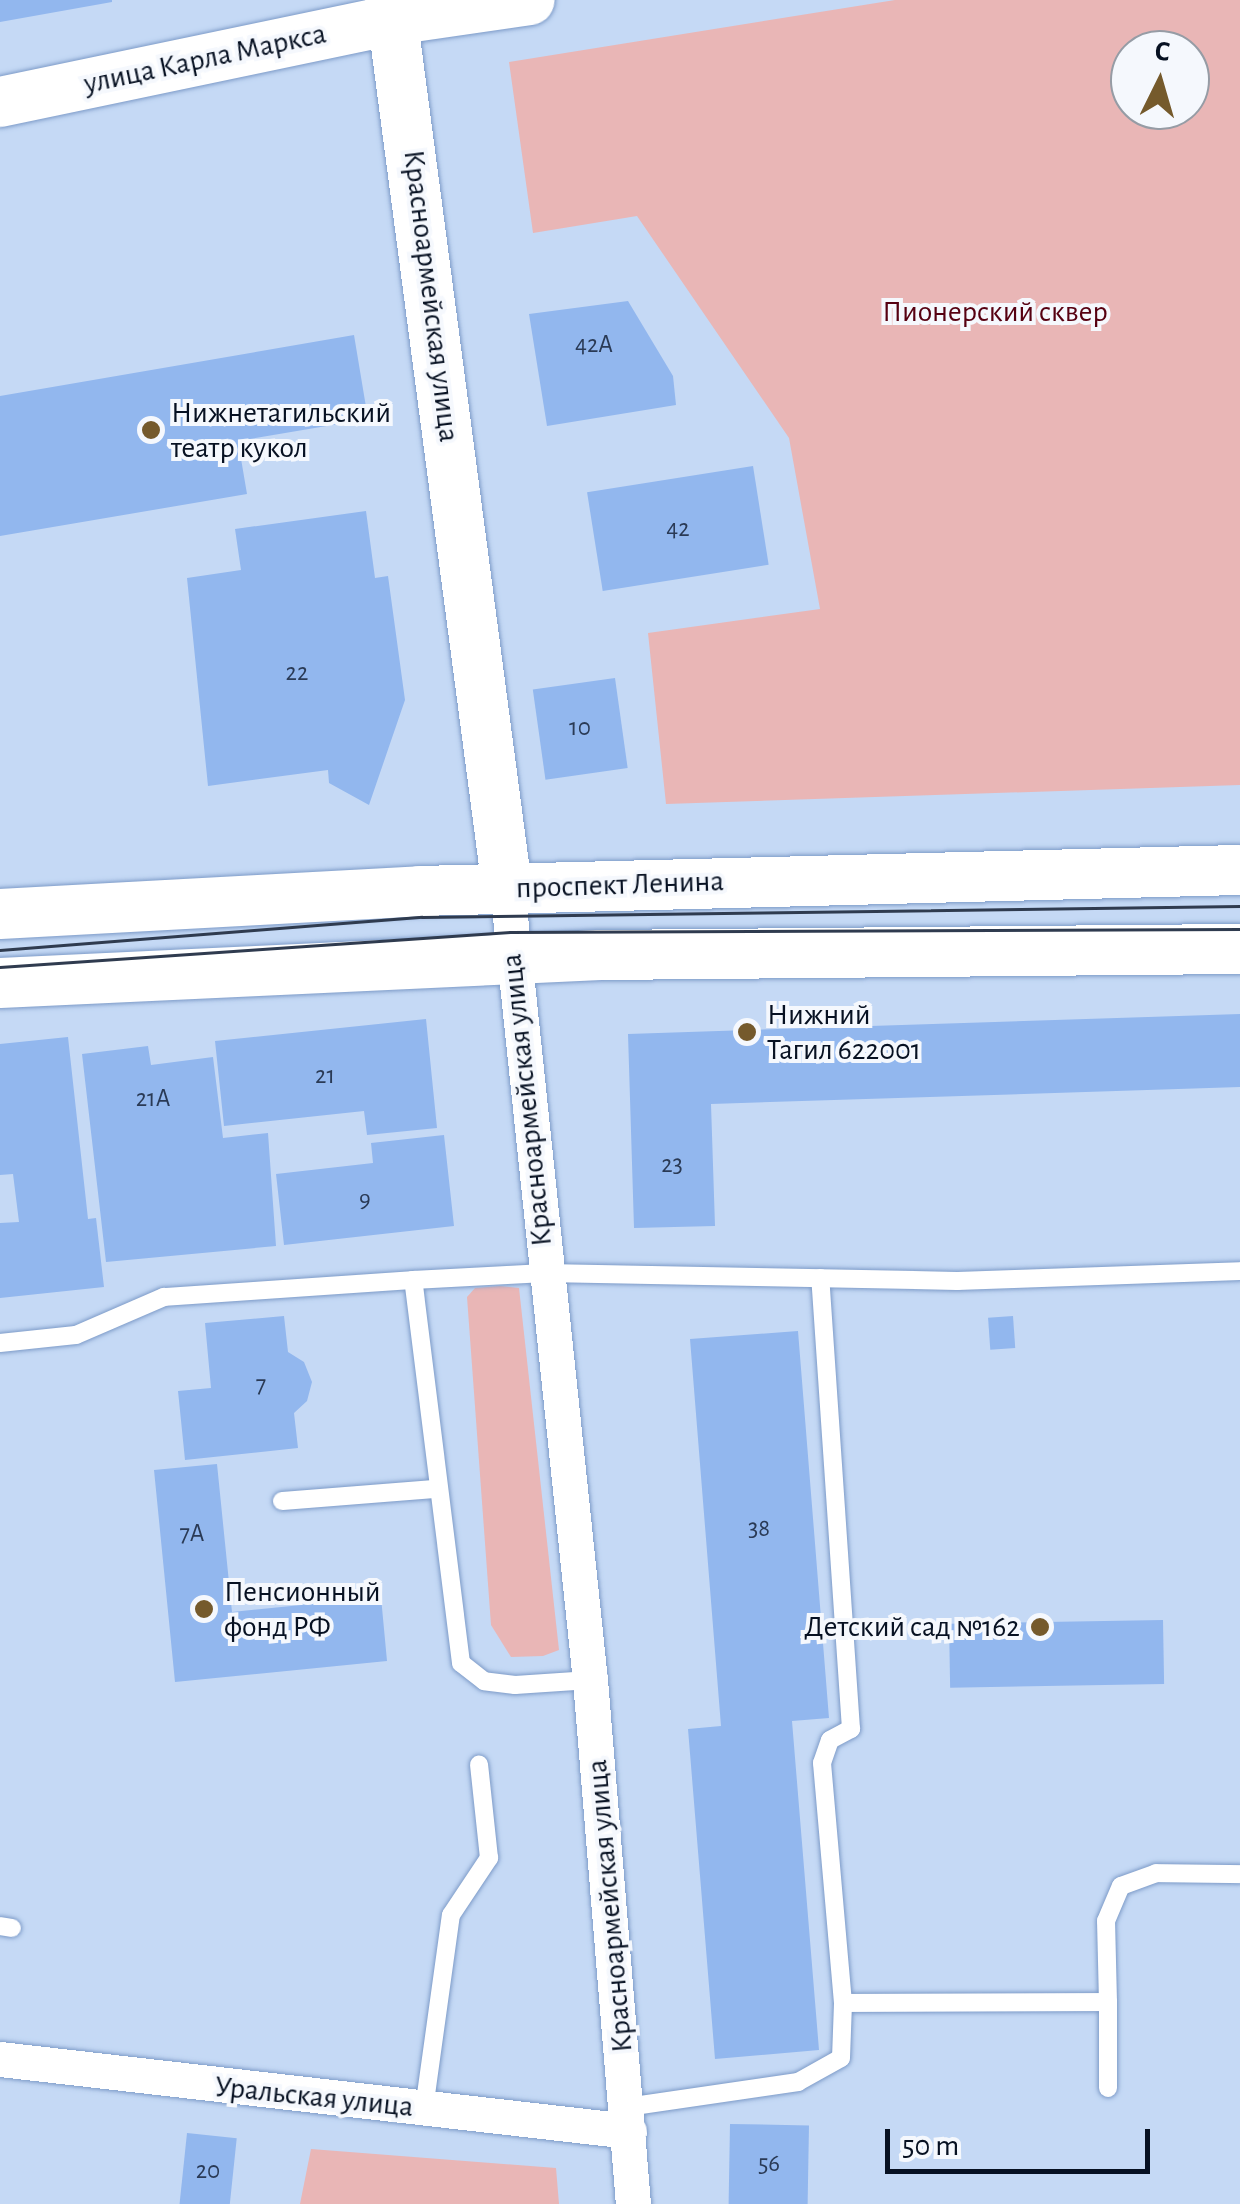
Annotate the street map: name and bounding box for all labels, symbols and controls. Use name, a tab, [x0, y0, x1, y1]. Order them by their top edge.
street label: улица Карла Маркса	[81, 16, 329, 102]
north arrow	[1110, 30, 1210, 130]
text: С	[1153, 37, 1171, 67]
street label: Красноармейская улица	[395, 148, 467, 444]
park label: Пионерский сквер	[882, 294, 1108, 330]
house number: 42А	[575, 330, 613, 360]
place label: Нижнетагильский театр кукол	[171, 395, 391, 466]
marker: Нижнетагильский театр кукол	[140, 419, 162, 441]
house number: 42	[666, 514, 690, 544]
house number: 22	[286, 658, 308, 688]
house number: 10	[569, 713, 591, 743]
street label: проспект Ленина	[515, 863, 725, 907]
street label: Красноармейская улица	[494, 952, 560, 1248]
place label: Нижний Тагил 622001	[767, 997, 921, 1068]
marker: Нижний Тагил 622001	[736, 1021, 758, 1043]
house number: 21	[315, 1061, 335, 1091]
house number: 21А	[136, 1084, 170, 1114]
house number: 23	[661, 1150, 683, 1180]
house number: 9	[359, 1185, 371, 1215]
house number: 7	[256, 1370, 266, 1400]
house number: 38	[748, 1514, 770, 1544]
house number: 7А	[179, 1519, 205, 1549]
place label: Пенсионный фонд РФ	[224, 1574, 381, 1644]
marker: Пенсионный фонд РФ	[193, 1598, 215, 1620]
place label: Детский сад №162	[804, 1609, 1020, 1645]
marker: Детский сад №162	[1029, 1616, 1051, 1638]
street label: Красноармейская улица	[579, 1758, 641, 2054]
street label: Уральская улица	[213, 2069, 415, 2125]
scale bar	[890, 2109, 1155, 2171]
text: 50 m	[902, 2131, 959, 2161]
house number: 56	[758, 2149, 780, 2179]
house number: 20	[196, 2156, 220, 2186]

